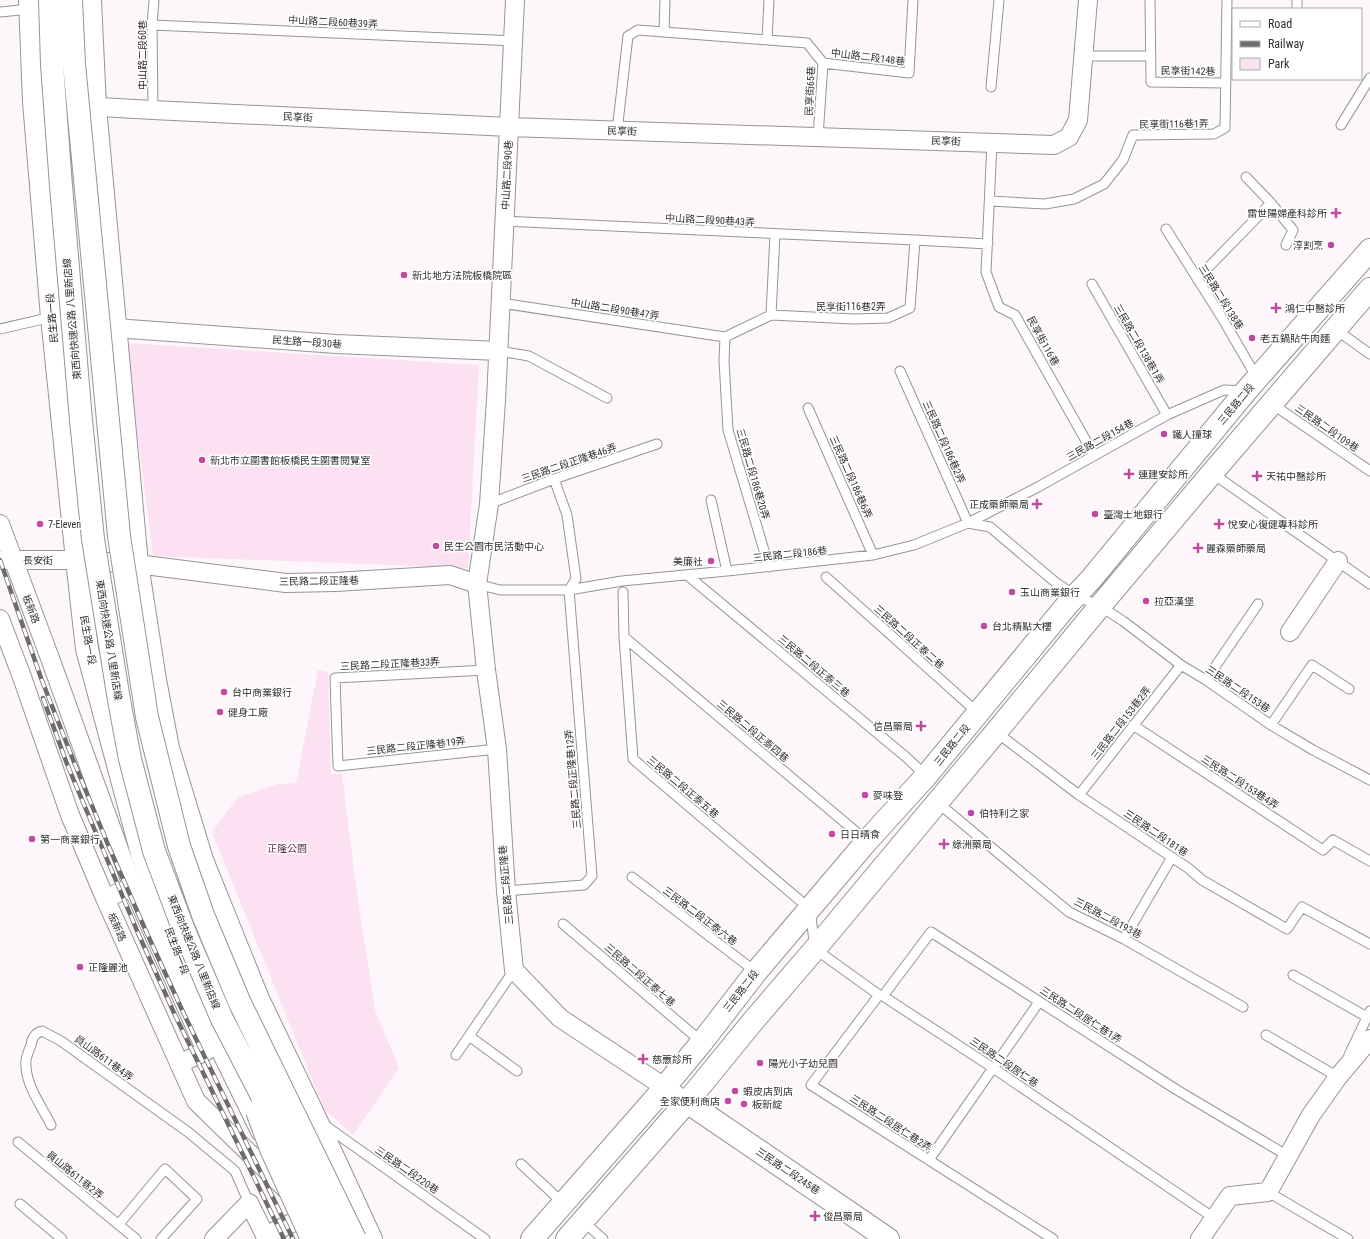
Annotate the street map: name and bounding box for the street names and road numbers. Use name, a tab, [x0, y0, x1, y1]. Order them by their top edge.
street label: 中山路二段60巷39弄	[288, 14, 378, 30]
street label: 中山路二段60巷	[137, 20, 148, 90]
street label: 中山路二段148巷	[830, 47, 906, 67]
street label: 民享街142巷	[1161, 65, 1215, 77]
street label: 民享街65巷	[803, 66, 817, 116]
street label: 民享街	[283, 111, 313, 123]
street label: 民享街116巷1弄	[1139, 118, 1209, 130]
street label: 民享街	[607, 125, 637, 137]
street label: 民享街	[931, 135, 961, 147]
street label: 中山路二段90巷	[500, 140, 514, 210]
street label: 中山路二段90巷43弄	[665, 212, 755, 228]
street label: 東西向快速公路 八里新店線	[61, 258, 83, 380]
street label: 三民路二段138巷	[1197, 262, 1245, 332]
street label: 民生路一段	[44, 293, 60, 343]
street label: 中山路二段90巷47弄	[570, 297, 660, 321]
street label: 民享街116巷2弄	[816, 301, 886, 312]
street label: 三民路二段138巷1弄	[1112, 302, 1166, 386]
street label: 民享街116巷	[1025, 314, 1061, 368]
street label: 民生路一段30巷	[272, 334, 342, 350]
street label: 三民路二段	[1216, 381, 1256, 427]
street label: 三民路二段186巷2弄	[921, 399, 967, 485]
street label: 三民路二段109巷	[1293, 402, 1361, 454]
street label: 三民路二段154巷	[1065, 417, 1135, 463]
street label: 三民路二段186巷20弄	[735, 427, 771, 521]
street label: 三民路二段186巷6弄	[828, 434, 874, 520]
street label: 三民路二段正隆巷46弄	[520, 442, 618, 484]
street label: 三民路二段186巷	[752, 545, 828, 563]
street label: 長安街	[23, 555, 53, 566]
street label: 三民路二段正隆巷	[279, 575, 359, 587]
street label: 東西向快速公路 八里新店線	[94, 579, 124, 701]
street label: 板新路	[20, 593, 42, 625]
street label: 三民路二段正泰二巷	[872, 603, 946, 671]
street label: 民生路一段	[78, 614, 98, 666]
street label: 三民路二段正泰三巷	[776, 633, 852, 699]
street label: 三民路二段正隆巷33弄	[340, 656, 440, 672]
street label: 三民路二段153巷	[1204, 664, 1272, 714]
street label: 三民路二段153巷2弄	[1089, 684, 1153, 762]
street label: 三民路二段正泰四巷	[715, 698, 791, 764]
street label: 三民路二段	[932, 722, 972, 768]
street label: 三民路二段正隆巷12弄	[563, 729, 583, 829]
street label: 三民路二段正隆巷19弄	[366, 735, 466, 757]
street label: 三民路二段153巷4弄	[1199, 753, 1281, 811]
street label: 三民路二段正泰五巷	[645, 754, 721, 820]
street label: 三民路二段181巷	[1122, 808, 1190, 858]
street label: 三民路二段正隆巷	[497, 845, 515, 925]
street label: 三民路二段正泰六巷	[661, 885, 739, 947]
street label: 東西向快速公路 八里新店線	[166, 893, 222, 1011]
street label: 三民路二段193巷	[1072, 896, 1144, 940]
street label: 板新路	[106, 911, 128, 943]
street label: 民生路一段	[163, 926, 191, 976]
street label: 三民路二段正泰七巷	[602, 941, 678, 1009]
street label: 三民路二段	[721, 968, 761, 1014]
street label: 三民路二段居仁巷1弄	[1038, 985, 1124, 1045]
street label: 員山路611巷4弄	[73, 1033, 135, 1083]
street label: 三民路二段居仁巷	[968, 1035, 1040, 1089]
street label: 三民路二段居仁巷2弄	[848, 1093, 934, 1153]
street label: 三民路二段220巷	[373, 1144, 441, 1196]
street label: 三民路二段245巷	[754, 1146, 822, 1196]
street label: 員山路611巷2弄	[44, 1149, 106, 1201]

